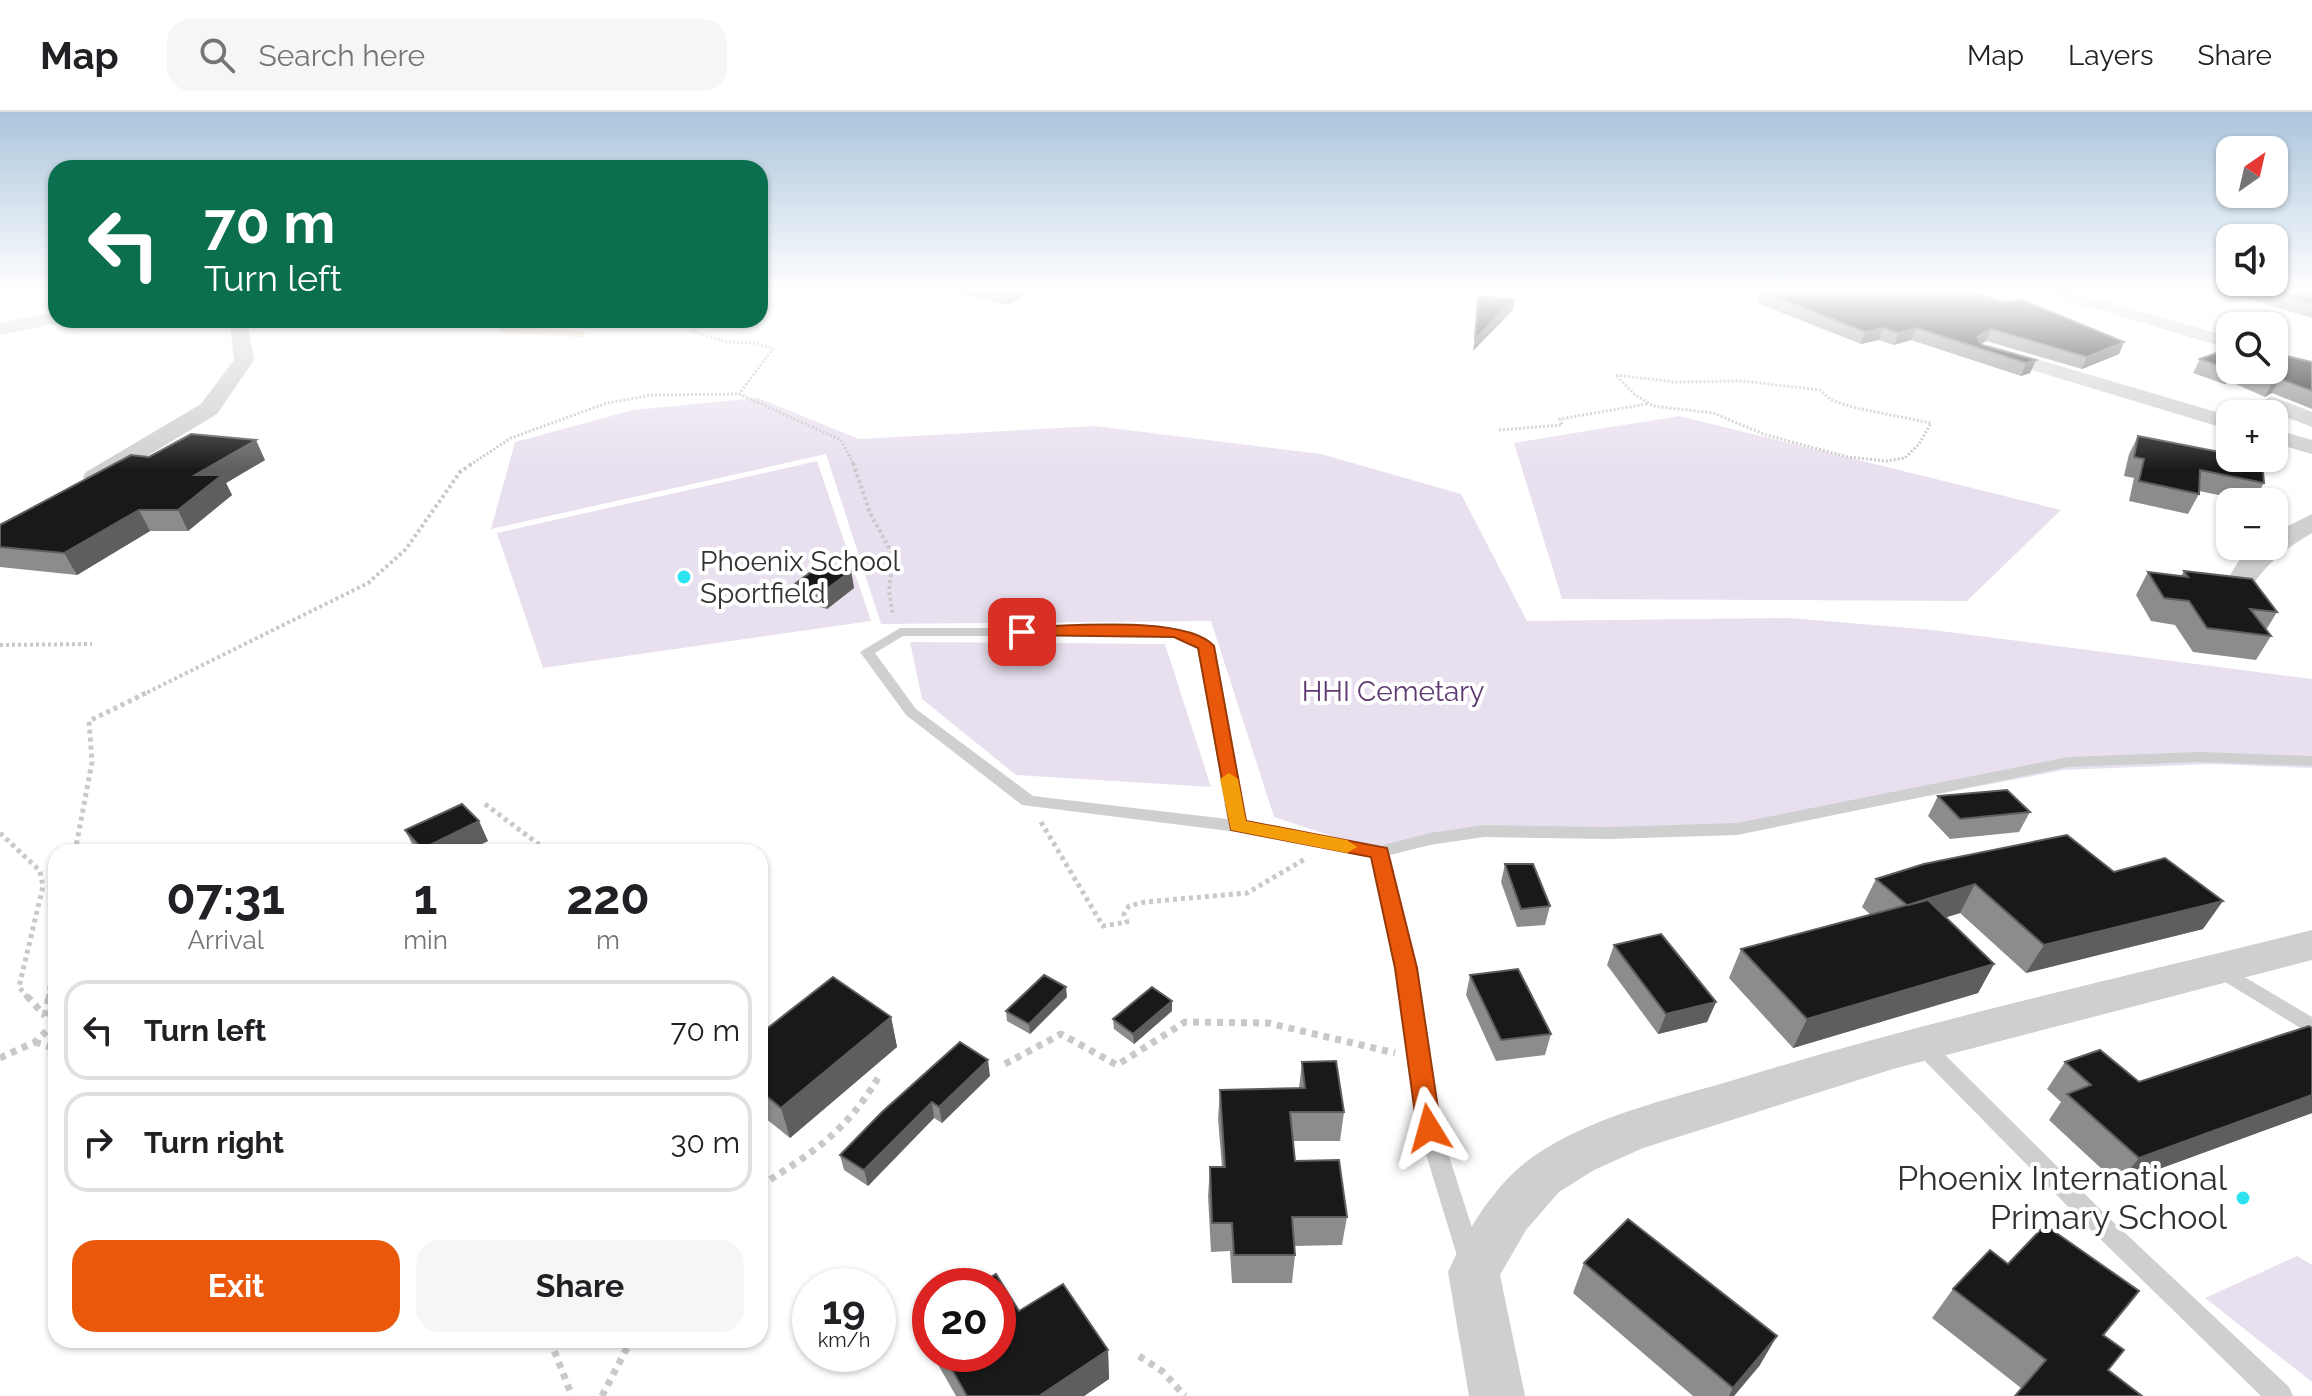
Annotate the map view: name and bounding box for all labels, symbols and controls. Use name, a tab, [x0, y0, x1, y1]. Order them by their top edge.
search box	[167, 19, 727, 91]
text: Map	[40, 33, 119, 78]
icon: search	[195, 33, 239, 77]
text: Search here	[259, 38, 425, 73]
text: Map	[1967, 39, 2024, 72]
text: Layers	[2068, 39, 2154, 72]
text: Share	[2198, 39, 2272, 72]
north arrow	[2216, 136, 2288, 208]
map controls	[2216, 136, 2288, 560]
text: 70 m	[204, 190, 335, 256]
icon: left	[72, 192, 176, 296]
button: sound	[2216, 224, 2288, 296]
text: Turn left	[204, 257, 342, 299]
button: search	[2216, 312, 2288, 384]
button: +	[2216, 400, 2288, 472]
button: −	[2216, 488, 2288, 560]
place label: Phoenix School Sportfield	[700, 545, 901, 610]
marker: Phoenix School Sportfield	[675, 568, 693, 586]
pin	[988, 598, 1056, 666]
icon: arrive	[1000, 610, 1044, 654]
park label: HHI Cemetary	[1302, 675, 1484, 708]
text: 07:31	[166, 869, 285, 925]
text: 1	[414, 869, 437, 925]
text: 220	[566, 869, 650, 925]
text: Arrival	[187, 925, 264, 955]
text: min	[403, 925, 448, 955]
text: m	[596, 925, 620, 955]
icon: left	[76, 1008, 120, 1052]
text: Turn left	[144, 1013, 266, 1048]
text: 70 m	[670, 1013, 740, 1048]
position arrow	[1387, 1086, 1471, 1170]
icon: right	[76, 1120, 120, 1164]
text: Turn right	[144, 1125, 284, 1160]
text: 30 m	[670, 1125, 740, 1160]
place label: Phoenix International Primary School	[1897, 1158, 2228, 1237]
marker: Phoenix International Primary School	[2234, 1189, 2252, 1207]
button: Exit	[72, 1240, 400, 1332]
button: Share	[416, 1240, 744, 1332]
speed limit sign: 20	[912, 1268, 1016, 1372]
text: 19	[822, 1286, 866, 1333]
text: km/h	[818, 1328, 870, 1352]

